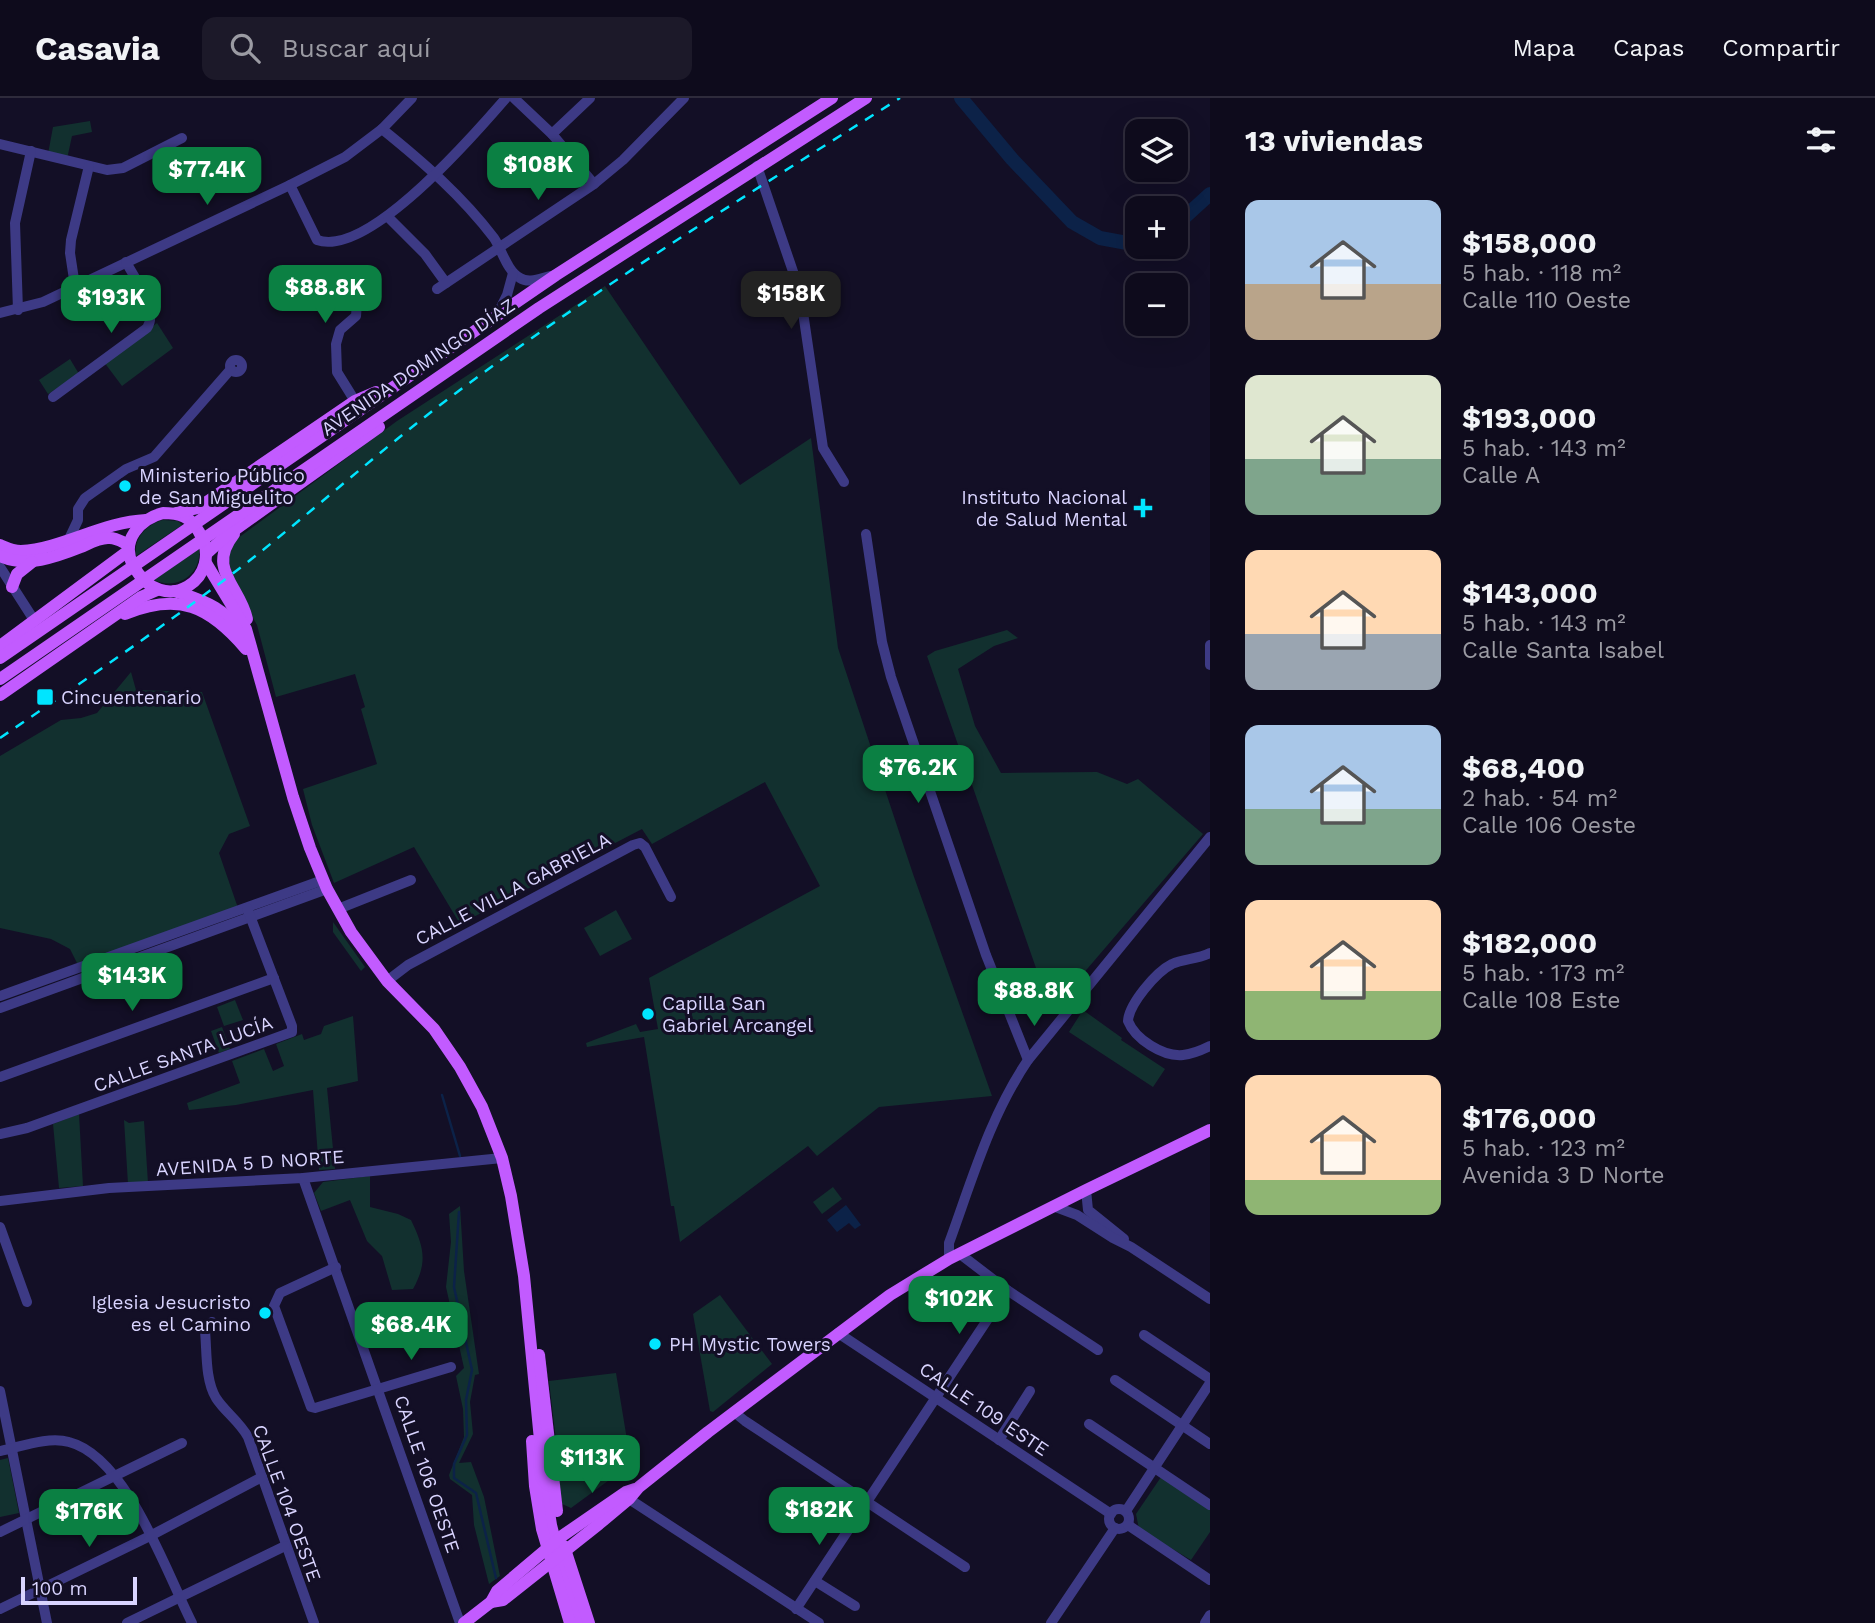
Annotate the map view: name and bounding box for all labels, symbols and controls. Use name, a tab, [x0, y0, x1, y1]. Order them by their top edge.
search box	[202, 17, 692, 80]
text: Casavia	[35, 29, 160, 68]
icon: search	[226, 29, 264, 67]
text: Buscar aquí	[282, 33, 431, 63]
text: Mapa	[1512, 34, 1575, 62]
text: Capas	[1613, 34, 1684, 62]
text: Compartir	[1722, 34, 1840, 62]
map controls	[1125, 119, 1188, 336]
button: layers	[1125, 119, 1188, 182]
icon: filters	[1802, 121, 1840, 159]
text: 13 viviendas	[1245, 123, 1423, 158]
pin: $108K	[489, 142, 587, 202]
pin: $77.4K	[150, 148, 264, 207]
text: $108K	[503, 151, 573, 178]
text: $77.4K	[168, 156, 246, 183]
button: +	[1125, 196, 1188, 259]
text: $158,000	[1462, 225, 1597, 260]
icon: home	[1301, 228, 1385, 312]
text: 5 hab. · 118 m²	[1462, 260, 1621, 287]
pin: $88.8K	[268, 266, 382, 325]
pin: $158K	[742, 272, 840, 331]
button: −	[1125, 273, 1188, 336]
text: $88.8K	[285, 274, 365, 301]
pin: $193K	[62, 275, 160, 335]
text: $158K	[757, 280, 825, 307]
text: $193K	[77, 284, 145, 311]
text: Calle 110 Oeste	[1462, 287, 1631, 314]
street label: AVENIDA DOMINGO DÍAZ	[317, 293, 519, 441]
text: $193,000	[1462, 400, 1597, 435]
icon: home	[1301, 403, 1385, 487]
text: 5 hab. · 143 m²	[1462, 435, 1626, 462]
text: Calle A	[1462, 462, 1540, 489]
place label: Ministerio Público de San Miguelito	[139, 464, 305, 509]
marker: Ministerio Público de San Miguelito	[117, 478, 133, 494]
place label: Instituto Nacional de Salud Mental	[961, 486, 1127, 531]
marker: Instituto Nacional de Salud Mental	[1133, 498, 1153, 518]
text: $143,000	[1462, 575, 1598, 610]
icon: home	[1301, 578, 1385, 662]
text: 5 hab. · 143 m²	[1462, 610, 1626, 637]
text: Calle Santa Isabel	[1462, 637, 1664, 664]
place label: Cincuentenario	[61, 686, 201, 709]
marker: Cincuentenario	[35, 687, 55, 707]
pin: $76.2K	[861, 746, 975, 805]
text: $68,400	[1462, 750, 1585, 785]
icon: home	[1301, 753, 1385, 837]
text: $76.2K	[879, 754, 957, 781]
text: 2 hab. · 54 m²	[1462, 785, 1617, 812]
text: Calle 106 Oeste	[1462, 812, 1636, 839]
street label: CALLE VILLA GABRIELA	[411, 827, 615, 950]
text: $182,000	[1462, 925, 1597, 960]
icon: home	[1301, 928, 1385, 1012]
pin: $143K	[83, 954, 181, 1013]
text: 5 hab. · 173 m²	[1462, 960, 1624, 987]
text: $143K	[97, 962, 167, 989]
pin: $88.8K	[977, 968, 1091, 1028]
text: $88.8K	[994, 977, 1074, 1004]
text: Calle 108 Este	[1462, 987, 1621, 1014]
place label: Capilla San Gabriel Arcangel	[662, 992, 813, 1037]
marker: Capilla San Gabriel Arcangel	[640, 1006, 656, 1022]
street label: CALLE SANTA LUCÍA	[90, 1011, 276, 1097]
text: $176,000	[1462, 1100, 1596, 1135]
icon: home	[1301, 1103, 1385, 1187]
text: 5 hab. · 123 m²	[1462, 1135, 1625, 1162]
street label: AVENIDA 5 D NORTE	[155, 1145, 345, 1181]
text: Avenida 3 D Norte	[1462, 1162, 1665, 1189]
pin: $102K	[910, 1276, 1008, 1336]
text: $102K	[924, 1285, 994, 1312]
place label: Iglesia Jesucristo es el Camino	[91, 1291, 251, 1336]
pin: $68.4K	[354, 1302, 468, 1362]
marker: Iglesia Jesucristo es el Camino	[257, 1305, 273, 1321]
text: $68.4K	[371, 1311, 451, 1338]
place label: PH Mystic Towers	[669, 1333, 831, 1356]
marker: PH Mystic Towers	[647, 1336, 663, 1352]
street label: CALLE 109 ESTE	[915, 1357, 1053, 1461]
street label: CALLE 106 OESTE	[389, 1392, 465, 1556]
street label: CALLE 104 OESTE	[248, 1421, 326, 1585]
pin: $113K	[543, 1436, 641, 1495]
text: $113K	[560, 1444, 624, 1471]
pin: $182K	[770, 1488, 868, 1547]
pin: $176K	[40, 1490, 138, 1549]
text: $182K	[785, 1496, 853, 1523]
text: $176K	[55, 1498, 123, 1525]
scale bar	[21, 1574, 136, 1606]
text: 100 m	[32, 1577, 88, 1600]

